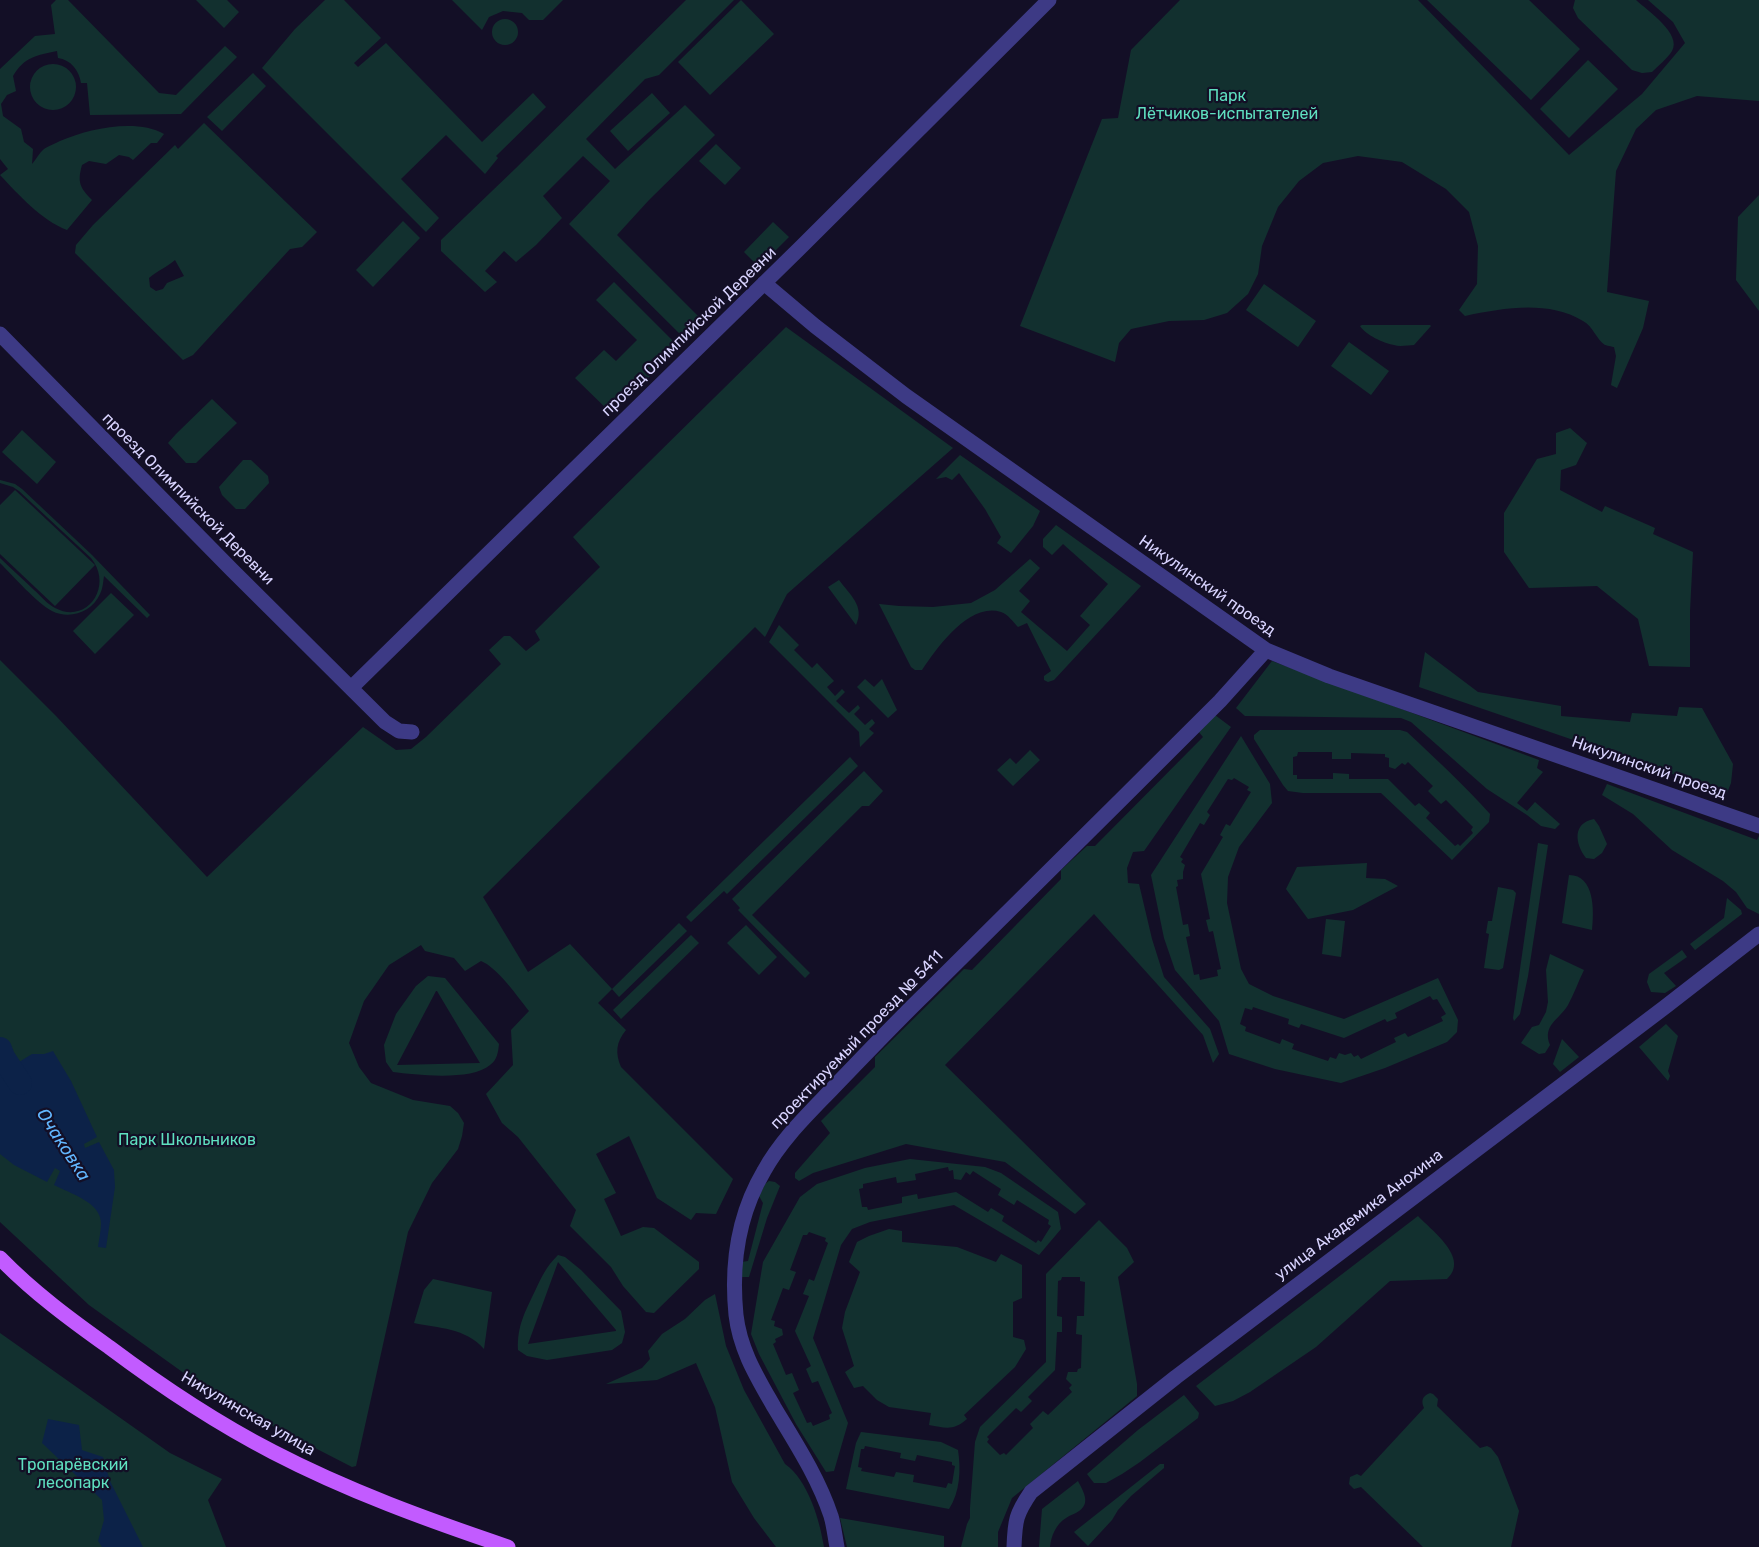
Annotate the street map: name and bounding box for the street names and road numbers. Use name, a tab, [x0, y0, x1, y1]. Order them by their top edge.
street label: проезд Олимпийской Деревни	[598, 243, 780, 421]
street label: проезд Олимпийской Деревни	[98, 409, 278, 589]
street label: Никулинский проезд	[1135, 532, 1279, 640]
street label: Никулинский проезд	[1569, 732, 1729, 804]
street label: проектируемый проезд № 5411	[767, 947, 947, 1133]
street label: улица Академика Анохина	[1271, 1146, 1447, 1284]
street label: Никулинская улица	[178, 1368, 318, 1460]

